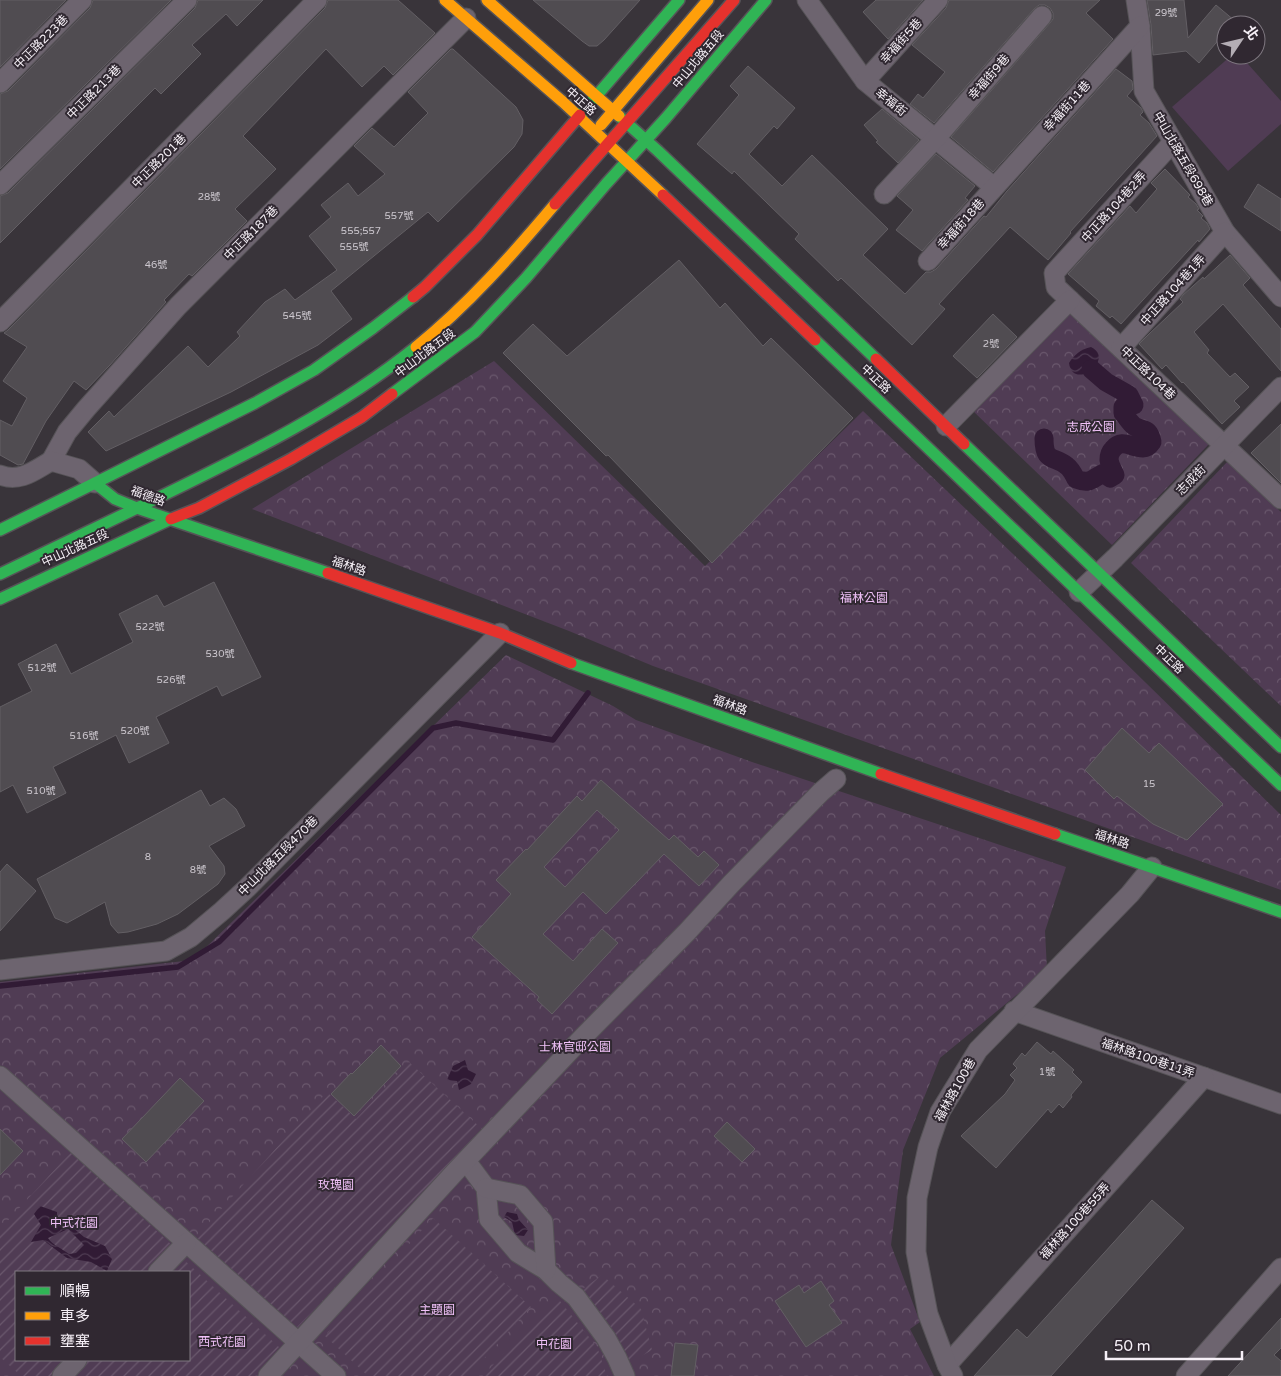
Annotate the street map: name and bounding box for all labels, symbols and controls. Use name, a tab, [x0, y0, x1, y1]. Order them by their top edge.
house number: 29號	[1155, 7, 1177, 19]
street label: 中正路223巷	[11, 12, 71, 72]
north arrow	[1216, 15, 1266, 65]
street label: 幸福街5巷	[877, 16, 925, 66]
text: 北	[1240, 22, 1262, 43]
street label: 中山北路五段	[669, 27, 727, 91]
street label: 幸福街9巷	[965, 51, 1013, 103]
street label: 中正路213巷	[64, 62, 124, 122]
street label: 幸福街11巷	[1041, 78, 1093, 134]
street label: 中正路	[563, 84, 599, 118]
street label: 幸福街	[873, 85, 909, 119]
street label: 中山北路五段698巷	[1150, 109, 1216, 209]
street label: 中正路201巷	[129, 131, 189, 191]
street label: 中正路104巷2弄	[1079, 169, 1149, 245]
house number: 28號	[198, 191, 220, 203]
street label: 幸福街18巷	[935, 196, 987, 252]
street label: 中正路187巷	[221, 203, 281, 263]
house number: 557號	[385, 210, 413, 222]
house number: 555;557	[341, 225, 381, 237]
house number: 555號	[340, 241, 368, 253]
street label: 中正路104巷1弄	[1138, 252, 1208, 328]
house number: 46號	[145, 259, 167, 271]
house number: 545號	[283, 310, 311, 322]
street label: 中山北路五段	[392, 326, 458, 380]
house number: 2號	[983, 338, 999, 350]
street label: 中正路104巷	[1118, 343, 1178, 403]
street label: 中正路	[858, 361, 894, 397]
park label: 志成公園	[1067, 420, 1115, 434]
street label: 志成街	[1173, 462, 1209, 498]
street label: 福德路	[129, 483, 167, 509]
street label: 中山北路五段	[39, 526, 111, 570]
street label: 福林路	[330, 554, 368, 578]
park label: 福林公園	[840, 591, 888, 605]
house number: 522號	[136, 621, 164, 633]
street label: 中正路	[1151, 641, 1187, 677]
house number: 530號	[206, 648, 234, 660]
house number: 512號	[28, 662, 56, 674]
house number: 526號	[157, 674, 185, 686]
street label: 福林路	[711, 692, 749, 718]
house number: 520號	[121, 725, 149, 737]
house number: 516號	[70, 730, 98, 742]
house number: 15	[1143, 778, 1155, 790]
house number: 510號	[27, 785, 55, 797]
street label: 中山北路五段470巷	[235, 813, 321, 899]
street label: 福林路	[1093, 827, 1131, 851]
house number: 8	[145, 851, 151, 863]
house number: 8號	[190, 864, 206, 876]
street label: 福林路100巷11弄	[1100, 1035, 1196, 1081]
park label: 士林官邸公園	[539, 1040, 611, 1054]
street label: 福林路100巷	[932, 1056, 978, 1124]
house number: 1號	[1039, 1066, 1055, 1078]
park label: 玫瑰園	[318, 1178, 354, 1192]
street label: 福林路100巷55弄	[1037, 1180, 1113, 1262]
park label: 中式花園	[50, 1216, 98, 1230]
legend	[15, 1271, 190, 1361]
text: 順暢	[60, 1282, 90, 1300]
park label: 主題園	[419, 1303, 455, 1317]
text: 車多	[60, 1307, 90, 1325]
scale bar	[1106, 1328, 1242, 1360]
text: 壅塞	[60, 1332, 90, 1350]
park label: 西式花園	[198, 1335, 246, 1349]
park label: 中花園	[536, 1337, 572, 1351]
text: 50 m	[1114, 1337, 1151, 1355]

